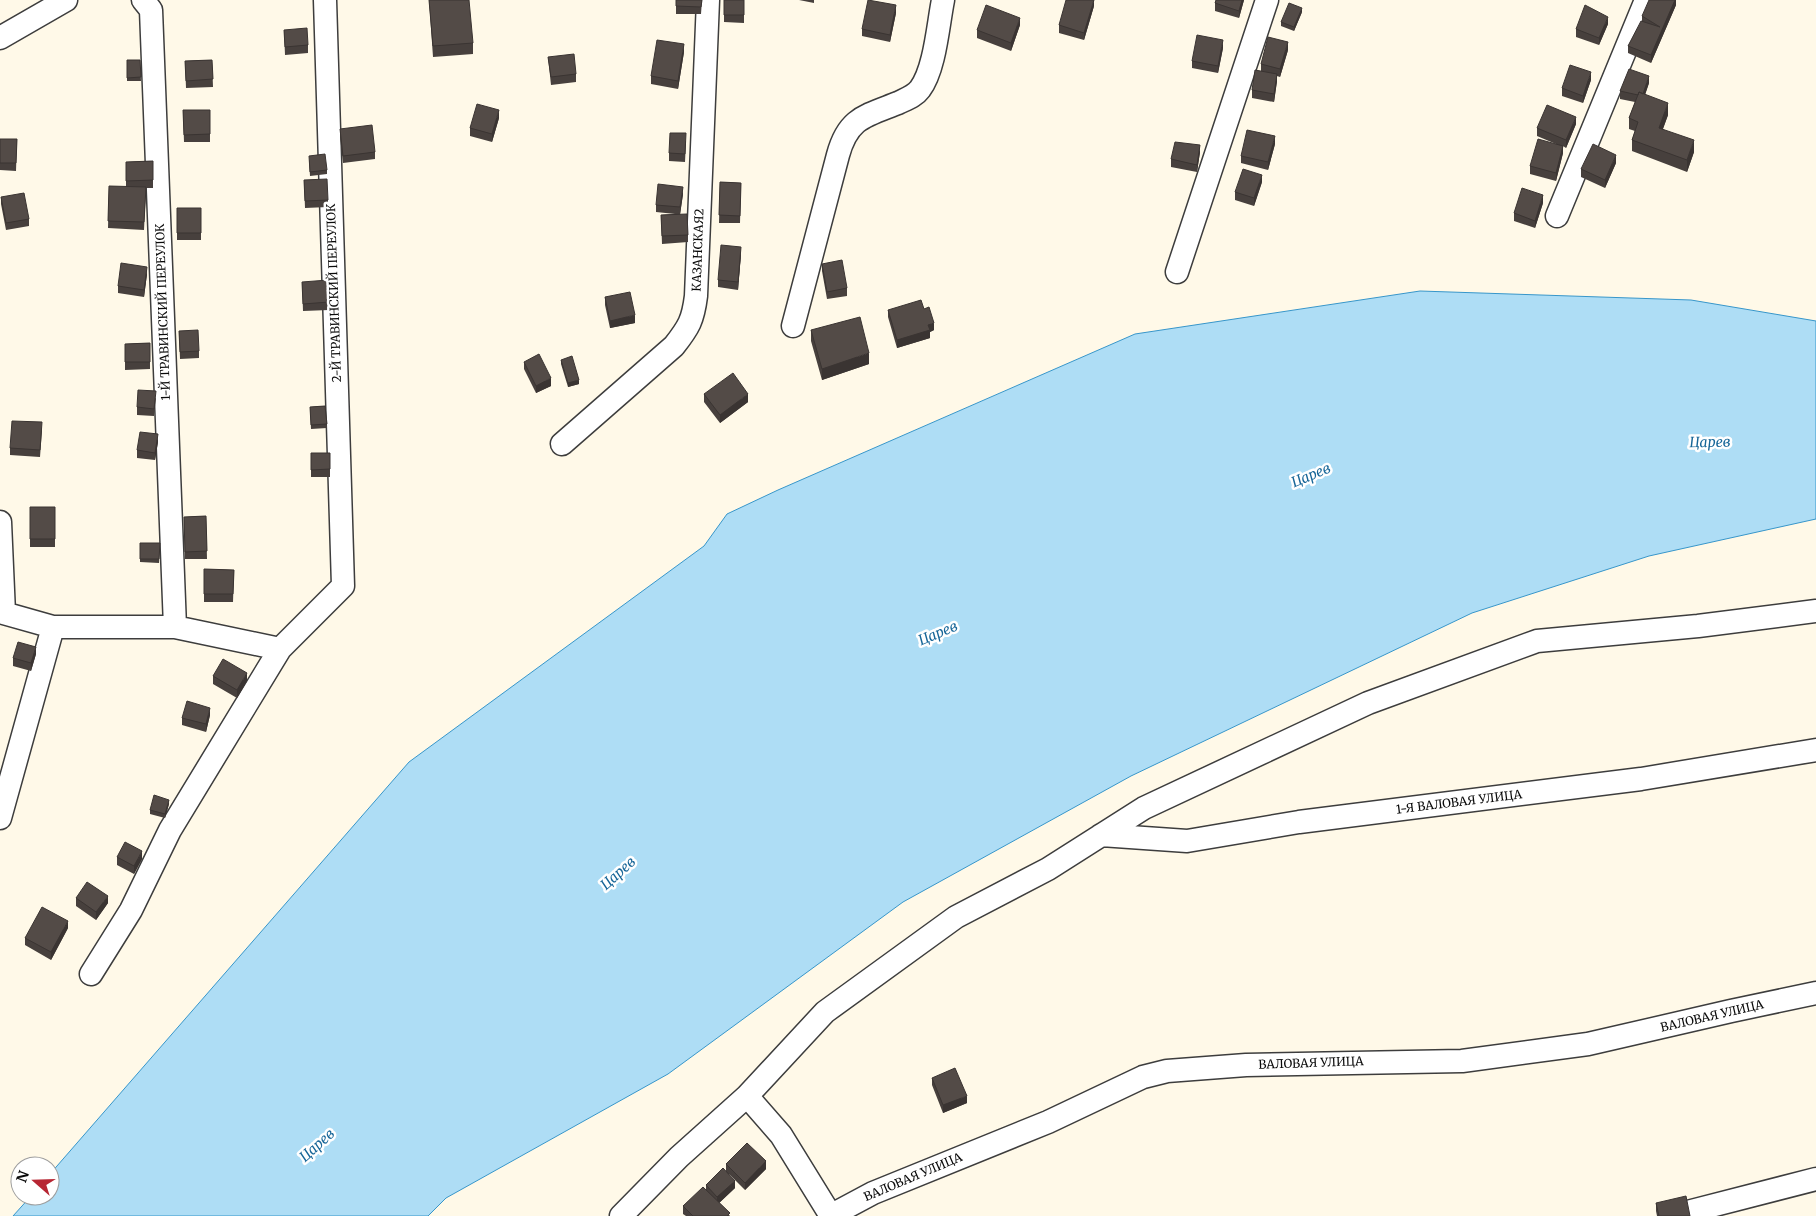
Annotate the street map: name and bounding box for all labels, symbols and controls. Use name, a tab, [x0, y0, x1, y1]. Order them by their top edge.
street label: 2-Й ТРАВИНСКИЙ ПЕРЕУЛОК	[323, 203, 344, 383]
street label: КАЗАНСКАЯ2	[689, 208, 706, 292]
street label: 1-Й ТРАВИНСКИЙ ПЕРЕУЛОК	[152, 223, 173, 401]
water label: Царев	[1689, 433, 1731, 451]
water label: Царев	[1289, 459, 1333, 491]
water label: Царев	[916, 617, 960, 649]
street label: 1-Я ВАЛОВАЯ УЛИЦА	[1395, 786, 1523, 817]
water label: Царев	[597, 853, 639, 893]
street label: ВАЛОВАЯ УЛИЦА	[1659, 996, 1765, 1035]
street label: ВАЛОВАЯ УЛИЦА	[1258, 1053, 1364, 1072]
water label: Царев	[296, 1125, 338, 1165]
street label: ВАЛОВАЯ УЛИЦА	[861, 1149, 965, 1204]
north arrow	[10, 1156, 60, 1206]
text: N	[12, 1168, 33, 1185]

